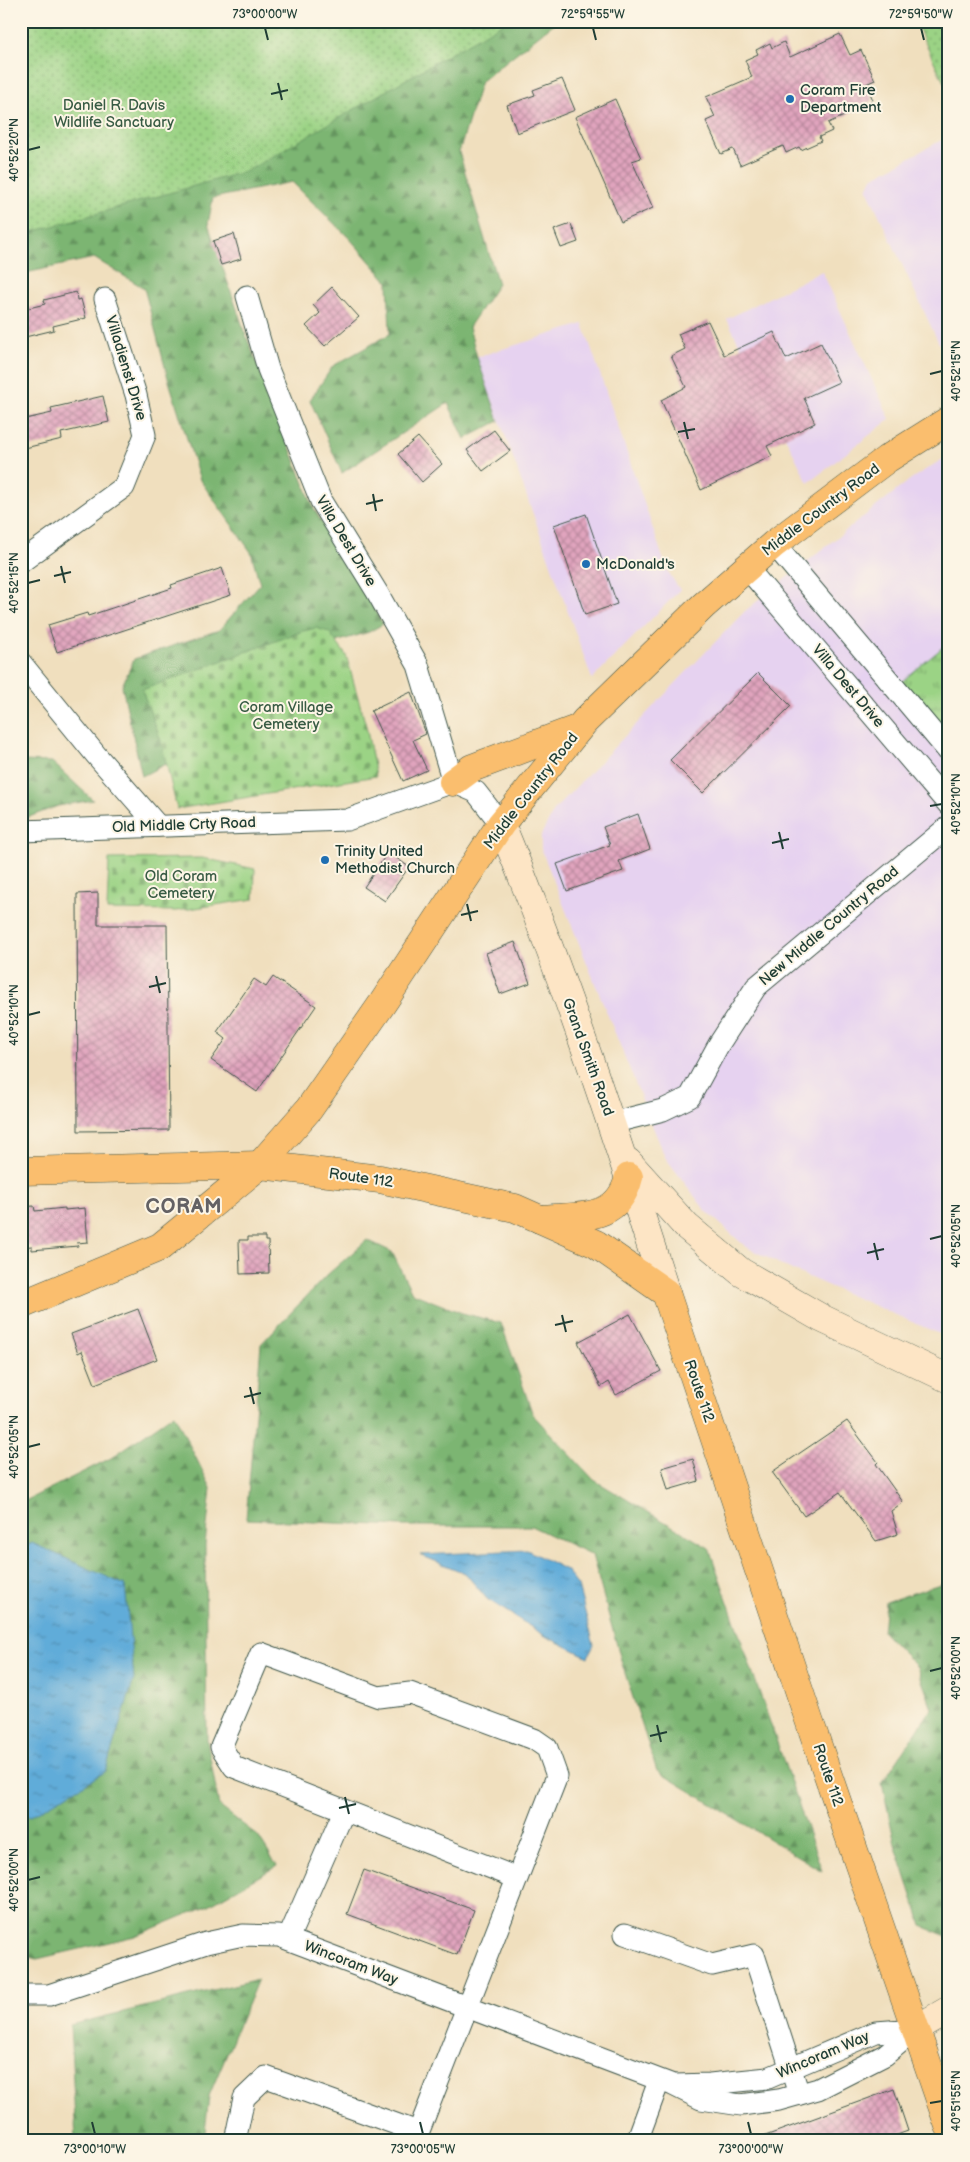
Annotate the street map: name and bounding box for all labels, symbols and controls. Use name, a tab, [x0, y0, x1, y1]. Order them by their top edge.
text: 73°00'00"W	[233, 7, 298, 22]
text: 72°59'55"W	[561, 7, 625, 22]
text: 72°59'50"W	[889, 7, 953, 22]
place label: Coram Fire Department	[800, 81, 882, 117]
marker: Coram Fire Department	[784, 93, 796, 105]
park label: Daniel R. Davis Wildlife Sanctuary	[54, 96, 174, 132]
text: 40°52'20"N	[7, 118, 22, 182]
street label: Villadienst Drive	[101, 313, 151, 423]
text: 40°52'15"N	[949, 340, 964, 402]
street label: Middle Country Road	[758, 460, 884, 560]
street label: Villa Dest Drive	[311, 492, 381, 590]
text: 40°52'15"N	[7, 552, 22, 614]
place label: McDonald's	[596, 555, 675, 574]
marker: McDonald's	[580, 558, 592, 570]
street label: Villa Dest Drive	[808, 640, 888, 732]
park label: Coram Village Cemetery	[239, 698, 333, 734]
street label: Middle Country Road	[480, 729, 582, 853]
text: 40°52'10"N	[949, 773, 964, 835]
street label: Old Middle Crty Road	[112, 813, 256, 837]
place label: Trinity United Methodist Church	[335, 842, 455, 878]
marker: Trinity United Methodist Church	[319, 854, 331, 866]
street label: New Middle Country Road	[755, 862, 903, 990]
park label: Old Coram Cemetery	[145, 867, 217, 903]
text: 40°52'10"N	[7, 984, 22, 1046]
street label: Grand Smith Road	[558, 996, 618, 1118]
street label: Route 112	[328, 1164, 395, 1192]
district label: CORAM	[146, 1195, 222, 1219]
text: 40°52'05"N	[949, 1204, 964, 1268]
street label: Route 112	[679, 1357, 719, 1425]
text: 40°52'05"N	[7, 1415, 22, 1479]
text: 40°52'00"N	[949, 1636, 964, 1700]
street label: Route 112	[808, 1741, 848, 1809]
text: 40°52'00"N	[7, 1848, 22, 1912]
street label: Wincoram Way	[301, 1936, 401, 1990]
street label: Wincoram Way	[774, 2027, 872, 2083]
text: 40°51'55"N	[949, 2070, 964, 2132]
text: 73°00'10"W	[64, 2142, 126, 2157]
text: 73°00'05"W	[391, 2142, 455, 2157]
text: 73°00'00"W	[719, 2142, 784, 2157]

